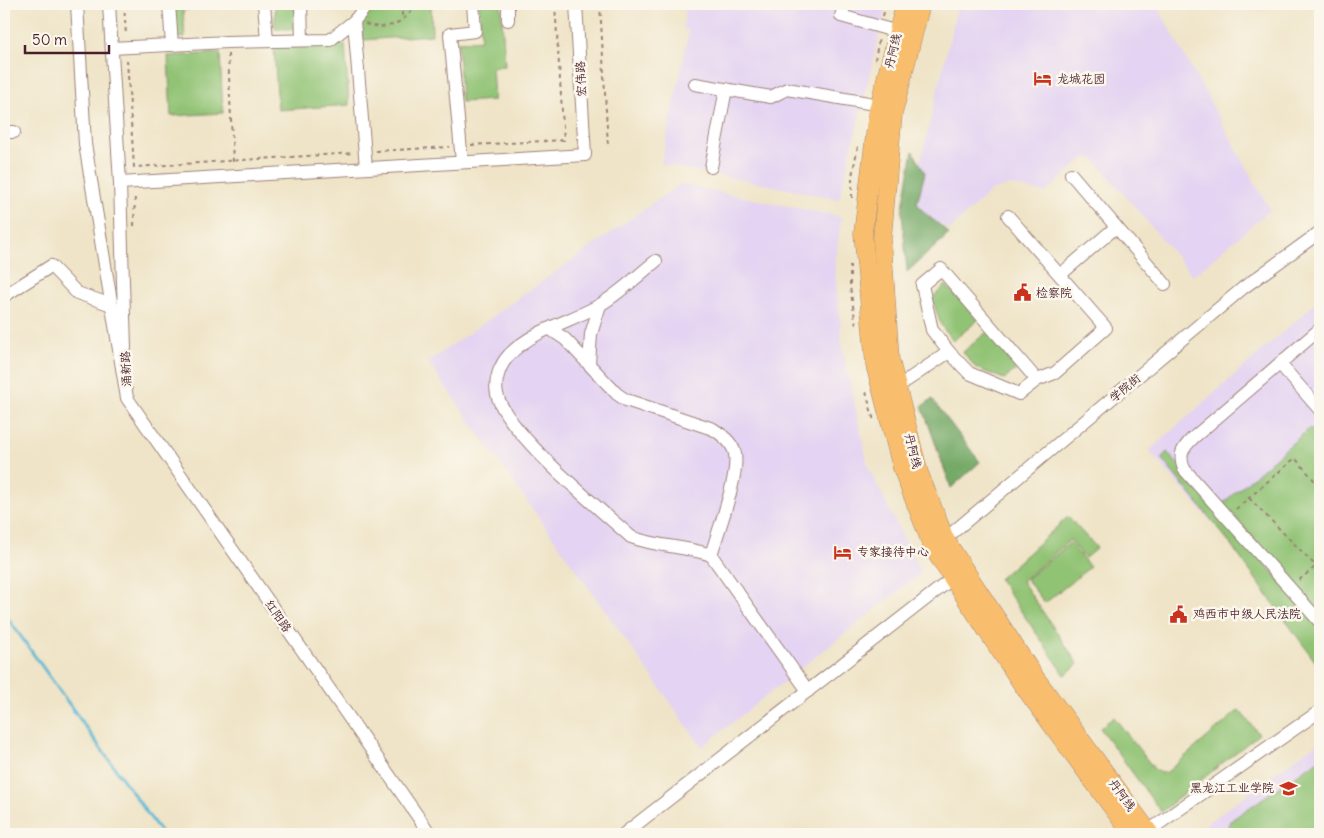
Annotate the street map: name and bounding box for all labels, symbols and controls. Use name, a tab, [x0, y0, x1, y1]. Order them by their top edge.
scale bar	[25, 22, 109, 54]
text: 50 m	[32, 30, 67, 49]
street label: 丹阿线	[881, 32, 904, 70]
street label: 宏伟路	[572, 61, 589, 97]
hotel icon: 龙城花园	[1033, 69, 1053, 89]
place label: 龙城花园	[1057, 71, 1105, 86]
public building icon: 检察院	[1012, 283, 1032, 303]
place label: 检察院	[1036, 285, 1072, 300]
street label: 涌新路	[117, 351, 134, 387]
street label: 学院街	[1106, 370, 1143, 405]
street label: 丹阿线	[902, 432, 925, 470]
hotel icon: 专家接待中心	[833, 542, 853, 562]
place label: 专家接待中心	[857, 544, 929, 559]
street label: 红阳路	[262, 597, 295, 635]
public building icon: 鸡西市中级人民法院	[1169, 604, 1189, 624]
place label: 鸡西市中级人民法院	[1193, 606, 1301, 621]
street label: 丹阿线	[1106, 776, 1139, 814]
school or university icon: 黑龙江工业学院	[1278, 778, 1298, 798]
place label: 黑龙江工业学院	[1190, 780, 1274, 795]

